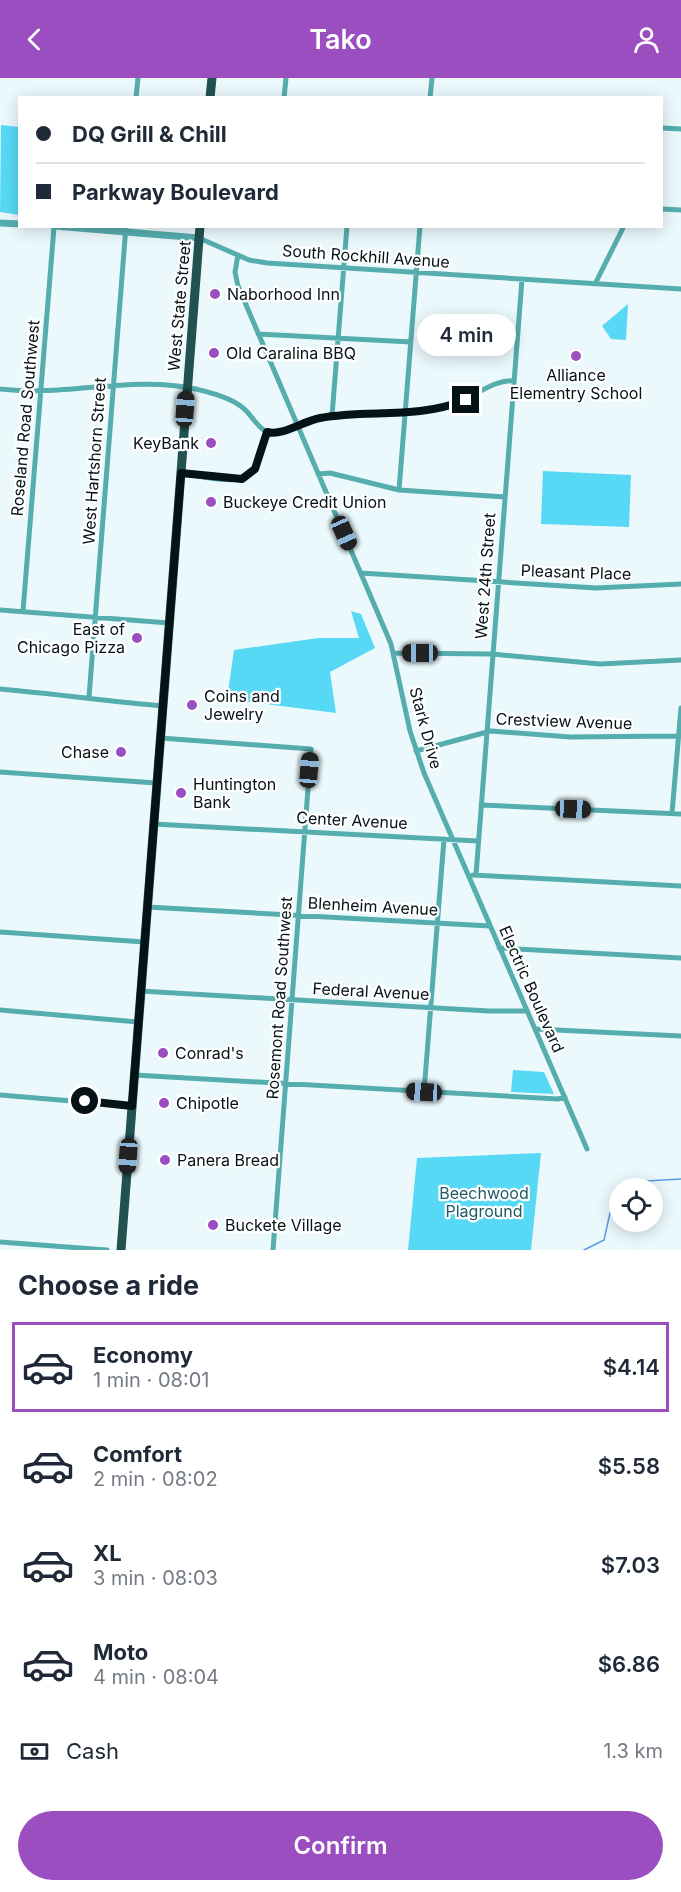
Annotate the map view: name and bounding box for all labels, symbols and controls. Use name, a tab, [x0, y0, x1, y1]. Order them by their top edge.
icon: back	[18, 23, 51, 56]
text: Tako	[309, 23, 372, 56]
icon: person	[630, 23, 663, 56]
text: DQ Grill & Chill	[72, 121, 227, 147]
text: Parkway Boulevard	[72, 179, 279, 205]
street label: West State Street	[163, 240, 195, 372]
street label: South Rockhill Avenue	[282, 240, 450, 272]
place label: Naborhood Inn	[227, 284, 340, 304]
marker: Naborhood Inn	[208, 287, 222, 301]
callout: 4 min	[416, 313, 516, 355]
street label: Roseland Road Southwest	[6, 319, 44, 517]
text: 4 min	[440, 323, 493, 347]
place label: Old Caralina BBQ	[226, 343, 356, 363]
marker: Old Caralina BBQ	[207, 346, 221, 360]
marker: Alliance Elementry School	[569, 349, 583, 363]
place label: Alliance Elementry School	[510, 365, 642, 403]
street label: West Hartshorn Street	[78, 377, 110, 545]
route end	[452, 386, 479, 413]
car	[175, 390, 195, 428]
place label: KeyBank	[133, 433, 199, 453]
marker: KeyBank	[204, 436, 218, 450]
place label: Buckeye Credit Union	[223, 492, 386, 512]
marker: Buckeye Credit Union	[204, 495, 218, 509]
street label: West 24th Street	[471, 512, 499, 640]
car	[328, 513, 360, 553]
street label: Pleasant Place	[520, 560, 632, 584]
place label: East of Chicago Pizza	[17, 619, 125, 657]
marker: East of Chicago Pizza	[130, 631, 144, 645]
car	[402, 644, 438, 662]
street label: Stark Drive	[405, 685, 447, 771]
place label: Coins and Jewelry	[204, 686, 280, 724]
marker: Coins and Jewelry	[185, 698, 199, 712]
street label: Crestview Avenue	[495, 709, 633, 733]
place label: Chase	[61, 742, 109, 762]
marker: Chase	[114, 745, 128, 759]
car	[298, 751, 320, 789]
place label: Huntington Bank	[193, 774, 276, 812]
marker: Huntington Bank	[174, 786, 188, 800]
car	[555, 799, 591, 819]
street label: Center Avenue	[296, 807, 408, 833]
street label: Blenheim Avenue	[307, 893, 439, 919]
street label: Rosemont Road Southwest	[262, 896, 296, 1100]
street label: Electric Boulevard	[495, 922, 569, 1056]
street label: Federal Avenue	[312, 978, 430, 1004]
place label: Conrad's	[175, 1043, 244, 1063]
marker: Conrad's	[156, 1046, 170, 1060]
car	[406, 1082, 442, 1102]
route start	[71, 1087, 98, 1114]
place label: Chipotle	[176, 1093, 239, 1113]
marker: Chipotle	[157, 1096, 171, 1110]
car	[118, 1137, 138, 1175]
place label: Panera Bread	[177, 1150, 279, 1170]
marker: Panera Bread	[158, 1153, 172, 1167]
map controls	[609, 1178, 663, 1232]
button: locate	[609, 1178, 663, 1232]
park label: Beechwood Plaground	[439, 1183, 529, 1221]
place label: Buckete Village	[225, 1215, 342, 1235]
marker: Buckete Village	[206, 1218, 220, 1232]
text: Choose a ride	[18, 1269, 199, 1302]
icon: car	[21, 1340, 75, 1394]
text: Economy	[93, 1342, 193, 1368]
text: $4.14	[603, 1354, 660, 1380]
text: 1 min · 08:01	[93, 1368, 209, 1392]
icon: car	[21, 1439, 75, 1493]
text: Comfort	[93, 1441, 182, 1467]
text: $5.58	[598, 1453, 660, 1479]
text: 2 min · 08:02	[93, 1467, 218, 1491]
icon: car	[21, 1538, 75, 1592]
text: XL	[93, 1540, 122, 1566]
text: $7.03	[601, 1552, 660, 1578]
text: 3 min · 08:03	[93, 1566, 218, 1590]
icon: car	[21, 1637, 75, 1691]
text: Moto	[93, 1639, 148, 1665]
text: $6.86	[598, 1651, 660, 1677]
text: 4 min · 08:04	[93, 1665, 219, 1689]
icon: cash	[18, 1735, 51, 1768]
text: Cash	[66, 1738, 119, 1764]
text: 1.3 km	[603, 1739, 663, 1763]
button: Confirm	[18, 1811, 663, 1880]

